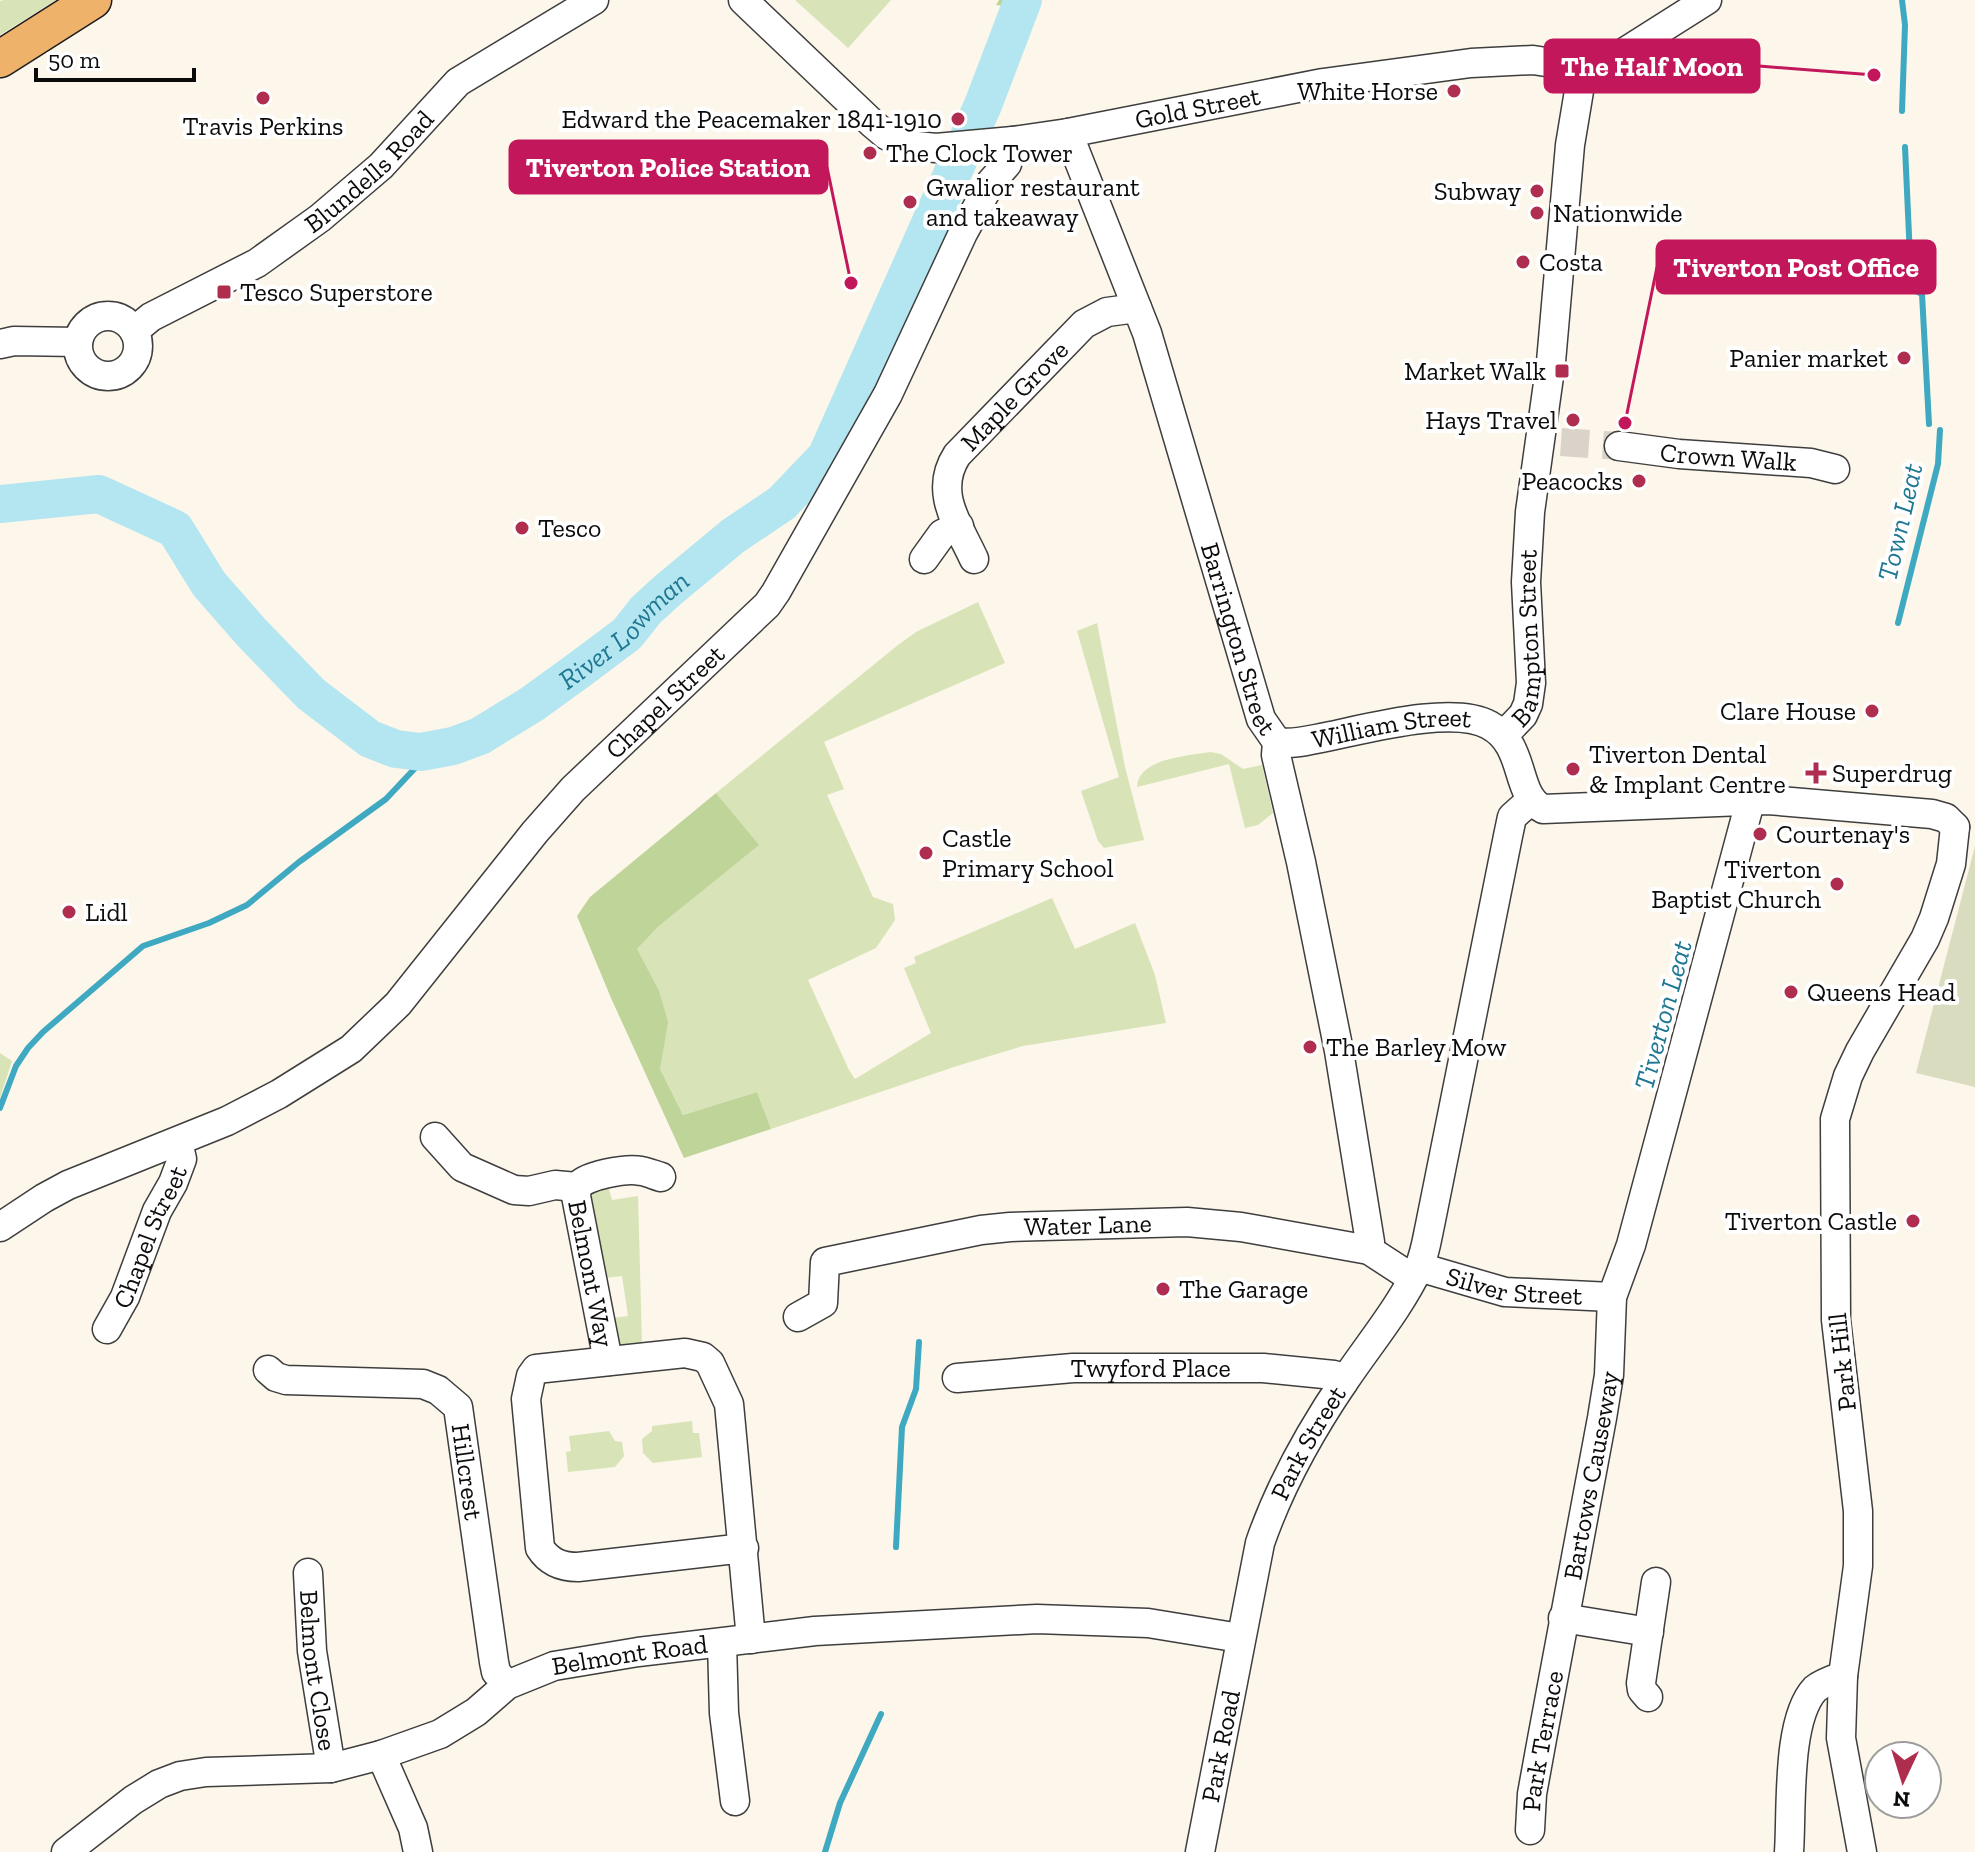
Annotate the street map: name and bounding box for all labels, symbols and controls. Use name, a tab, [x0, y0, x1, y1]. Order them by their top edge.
scale bar	[36, 32, 194, 82]
callout: The Half Moon	[1545, 40, 1759, 92]
text: 50 m	[48, 45, 101, 74]
text: The Half Moon	[1561, 50, 1744, 83]
place label: White Horse	[1297, 75, 1438, 107]
street label: Gold Street	[1132, 80, 1263, 136]
marker: White Horse	[1445, 82, 1463, 100]
marker: Travis Perkins	[254, 89, 272, 107]
street label: Blundells Road	[298, 103, 440, 240]
place label: Edward the Peacemaker 1841-1910	[562, 103, 942, 135]
place label: Travis Perkins	[183, 110, 343, 142]
marker: Edward the Peacemaker 1841-1910	[949, 110, 967, 128]
place label: The Clock Tower	[886, 137, 1073, 169]
callout: Tiverton Police Station	[510, 141, 827, 193]
marker: The Clock Tower	[861, 144, 879, 162]
text: Tiverton Police Station	[526, 151, 811, 184]
place label: Gwalior restaurant and takeaway	[926, 171, 1140, 233]
place label: Subway	[1434, 175, 1522, 207]
marker: Subway	[1528, 182, 1546, 200]
marker: Gwalior restaurant and takeaway	[901, 193, 919, 211]
place label: Nationwide	[1553, 197, 1682, 229]
marker: Nationwide	[1528, 204, 1546, 222]
callout: Tiverton Post Office	[1657, 241, 1935, 293]
place label: Costa	[1539, 246, 1603, 278]
text: Tiverton Post Office	[1673, 251, 1919, 284]
marker: Costa	[1514, 253, 1532, 271]
place label: Tesco Superstore	[240, 276, 433, 308]
marker: Tesco Superstore	[215, 283, 233, 301]
street label: Maple Grove	[954, 334, 1075, 458]
place label: Panier market	[1729, 342, 1888, 374]
marker: Panier market	[1895, 349, 1913, 367]
place label: Market Walk	[1404, 355, 1546, 387]
marker: Market Walk	[1553, 362, 1571, 380]
place label: Hays Travel	[1425, 404, 1557, 436]
marker: Hays Travel	[1564, 411, 1582, 429]
street label: Crown Walk	[1658, 436, 1798, 478]
water label: Town Leat	[1870, 460, 1930, 584]
place label: Peacocks	[1522, 465, 1623, 497]
marker: Peacocks	[1630, 472, 1648, 490]
place label: Tesco	[538, 512, 601, 544]
marker: Tesco	[513, 519, 531, 537]
street label: Barrington Street	[1194, 539, 1283, 742]
street label: Bampton Street	[1504, 548, 1548, 733]
water label: River Lowman	[552, 563, 695, 696]
street label: Chapel Street	[599, 638, 731, 766]
place label: Clare House	[1720, 695, 1856, 727]
street label: William Street	[1309, 701, 1474, 755]
marker: Clare House	[1863, 702, 1881, 720]
place label: Tiverton Dental & Implant Centre	[1589, 738, 1786, 800]
place label: Superdrug	[1832, 757, 1952, 789]
marker: Tiverton Dental & Implant Centre	[1564, 760, 1582, 778]
marker: Superdrug	[1807, 764, 1825, 782]
place label: Courtenay's	[1776, 818, 1910, 850]
place label: Castle Primary School	[942, 822, 1114, 884]
marker: Courtenay's	[1751, 825, 1769, 843]
marker: Castle Primary School	[917, 844, 935, 862]
place label: Tiverton Baptist Church	[1651, 853, 1821, 915]
marker: Tiverton Baptist Church	[1828, 875, 1846, 893]
place label: Lidl	[85, 896, 128, 928]
marker: Lidl	[60, 903, 78, 921]
water label: Tiverton Leat	[1627, 936, 1699, 1093]
place label: Queens Head	[1807, 976, 1955, 1008]
marker: Queens Head	[1782, 983, 1800, 1001]
place label: The Barley Mow	[1326, 1031, 1506, 1063]
marker: The Barley Mow	[1301, 1038, 1319, 1056]
street label: Chapel Street	[106, 1161, 194, 1314]
street label: Belmont Way	[561, 1197, 621, 1350]
place label: Tiverton Castle	[1725, 1205, 1897, 1237]
street label: Water Lane	[1023, 1207, 1152, 1243]
marker: Tiverton Castle	[1904, 1212, 1922, 1230]
street label: Silver Street	[1443, 1260, 1583, 1312]
place label: The Garage	[1179, 1273, 1308, 1305]
marker: The Garage	[1154, 1280, 1172, 1298]
street label: Park Hill	[1821, 1311, 1863, 1413]
street label: Twyford Place	[1070, 1352, 1231, 1384]
street label: Bartows Causeway	[1556, 1368, 1625, 1582]
street label: Park Street	[1263, 1379, 1353, 1505]
street label: Hillcrest	[445, 1422, 490, 1522]
street label: Belmont Close	[293, 1589, 344, 1753]
street label: Belmont Road	[549, 1628, 709, 1682]
street label: Park Terrace	[1515, 1668, 1570, 1812]
street label: Park Road	[1194, 1687, 1247, 1805]
north arrow	[1863, 1740, 1943, 1820]
text: N	[1892, 1785, 1911, 1814]

